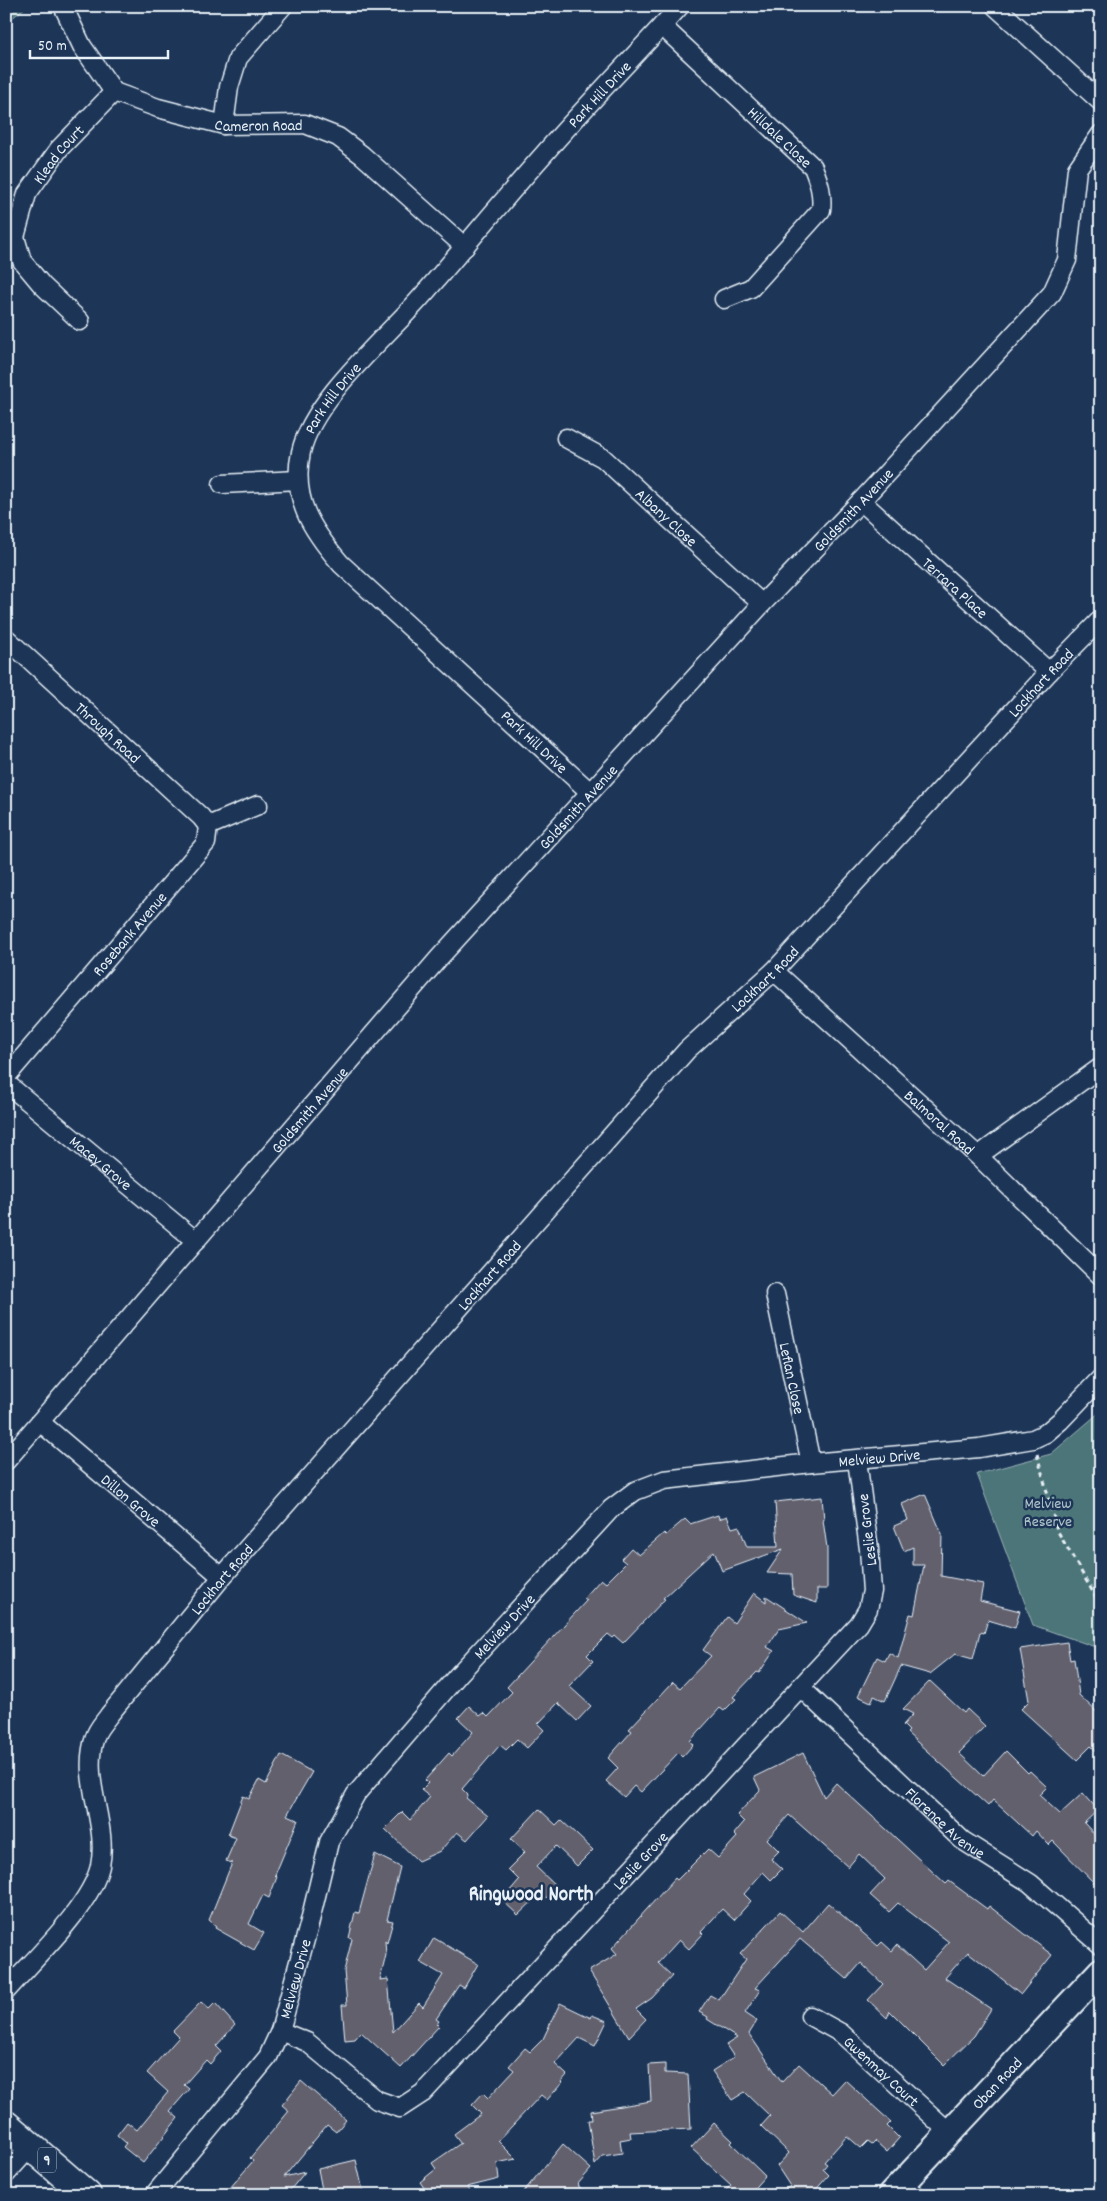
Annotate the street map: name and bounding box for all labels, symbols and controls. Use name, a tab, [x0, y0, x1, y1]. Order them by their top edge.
scale bar	[30, 28, 168, 60]
text: 50 m	[38, 36, 67, 58]
street label: Park Hill Drive	[564, 57, 638, 134]
street label: Hilldale Close	[741, 102, 816, 174]
street label: Cameron Road	[212, 114, 303, 139]
street label: Klead Court	[29, 120, 91, 190]
street label: Park Hill Drive	[300, 358, 368, 438]
street label: Goldsmith Avenue	[809, 464, 900, 558]
street label: Albany Close	[629, 484, 702, 553]
street label: Terrara Place	[916, 553, 992, 625]
street label: Lockhart Road	[1004, 644, 1080, 723]
street label: Through Road	[69, 698, 145, 770]
street label: Park Hill Drive	[495, 706, 572, 780]
street label: Goldsmith Avenue	[534, 760, 624, 856]
street label: Rosebank Avenue	[88, 888, 173, 982]
street label: Lockhart Road	[727, 942, 806, 1019]
street label: Goldsmith Avenue	[267, 1063, 355, 1159]
street label: Balmoral Road	[898, 1085, 979, 1161]
street label: Macey Grove	[63, 1131, 136, 1197]
street label: Lockhart Road	[453, 1236, 528, 1317]
street label: Leflan Close	[772, 1341, 809, 1417]
street label: Melview Drive	[838, 1444, 921, 1474]
street label: Dillon Grove	[95, 1470, 165, 1534]
street label: Leslie Grove	[853, 1492, 884, 1567]
park label: Melview Reserve	[1024, 1493, 1072, 1534]
street label: Lockhart Road	[186, 1540, 260, 1621]
street label: Melview Drive	[469, 1589, 542, 1665]
street label: Florence Avenue	[899, 1783, 989, 1866]
street label: Leslie Grove	[608, 1827, 675, 1896]
district label: Ringwood North	[469, 1881, 594, 1911]
street label: Melview Drive	[275, 1937, 319, 2022]
street label: Gwenmay Court	[837, 2032, 923, 2113]
street label: Oban Road	[968, 2053, 1029, 2116]
road number: 9	[38, 2148, 56, 2172]

